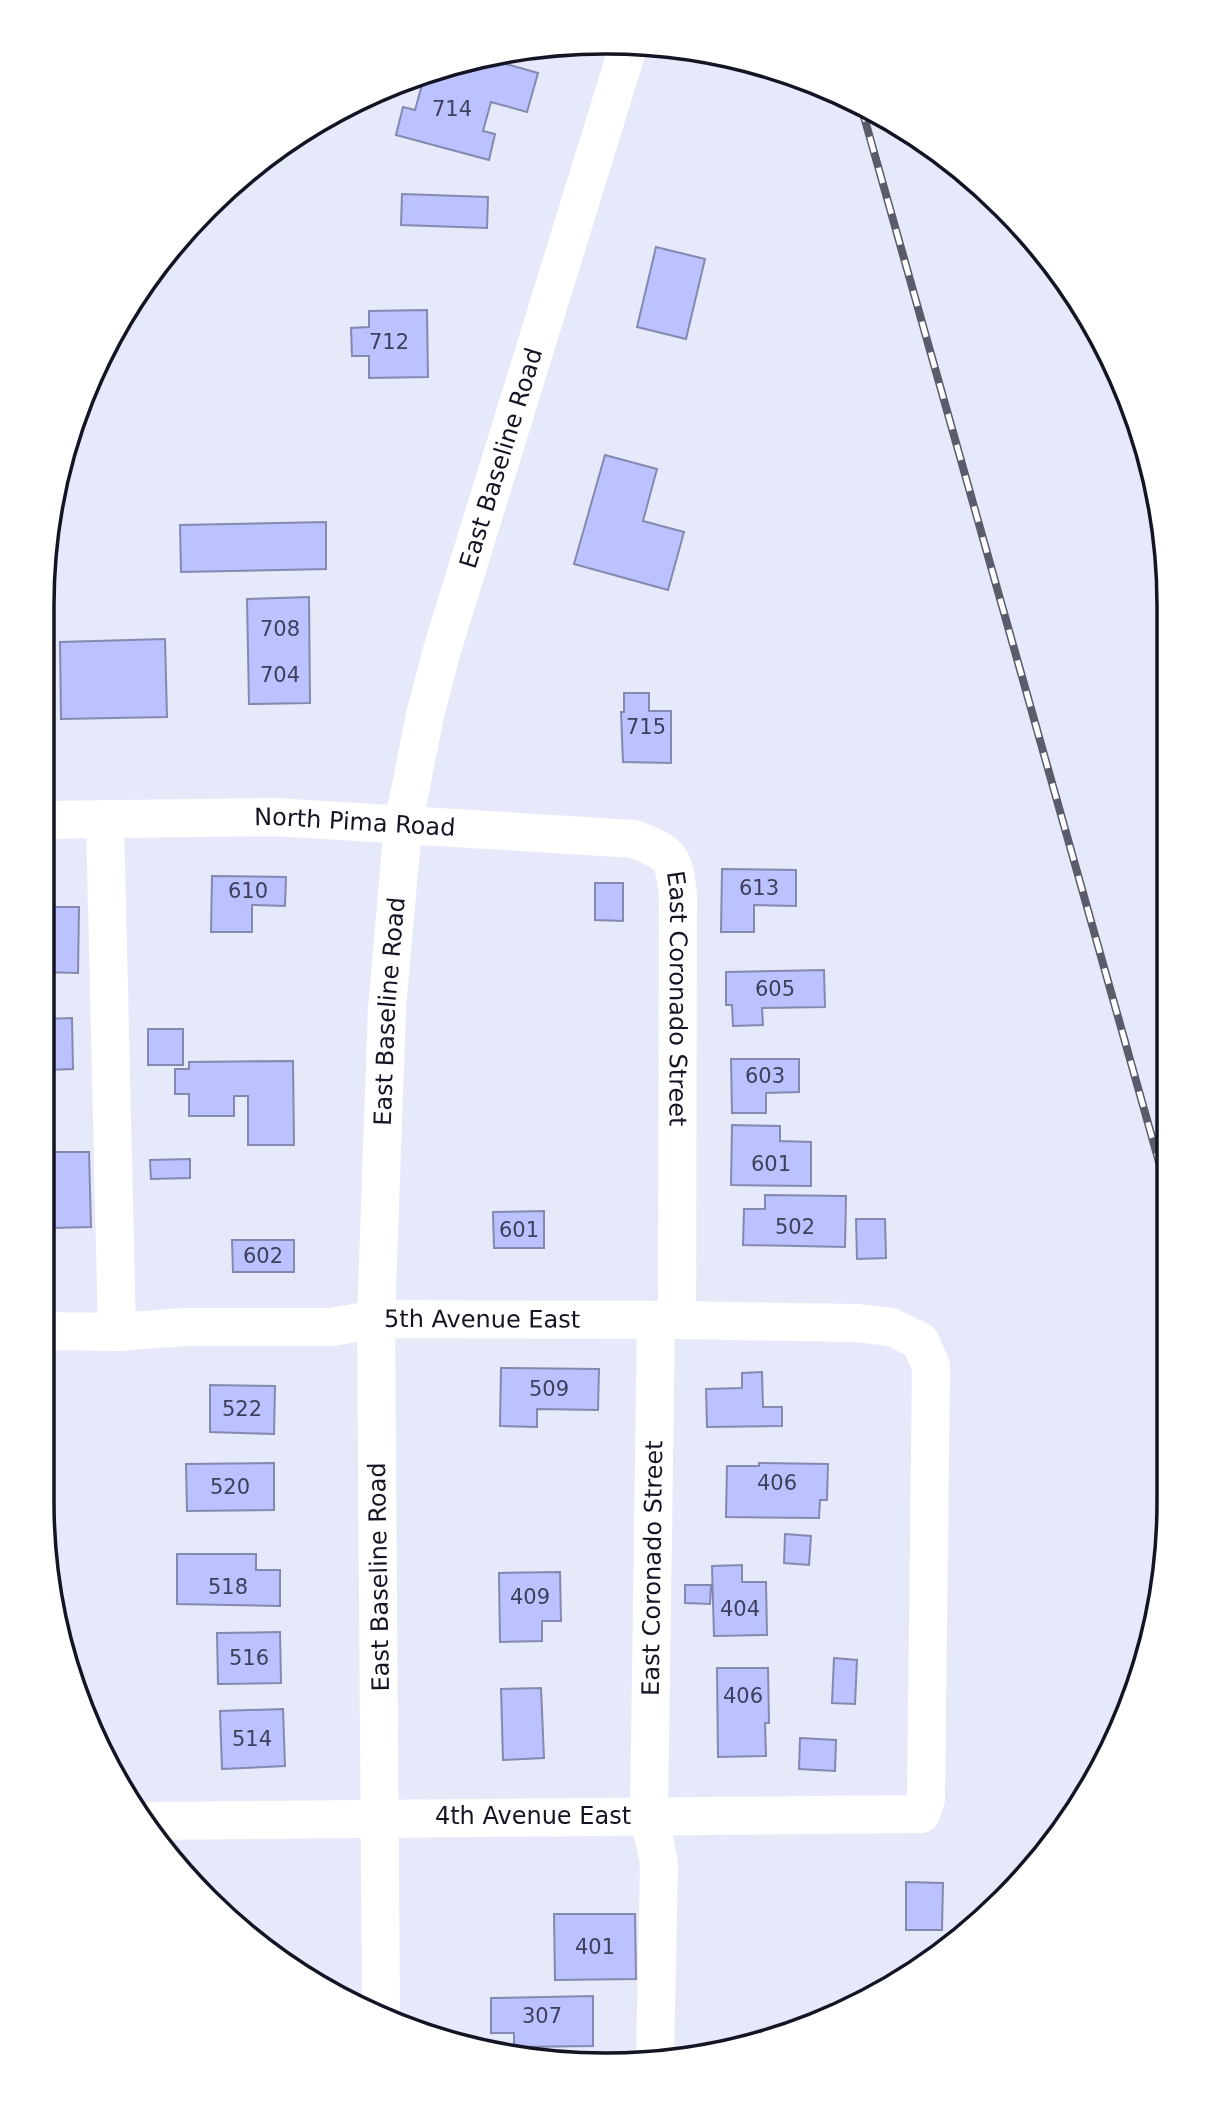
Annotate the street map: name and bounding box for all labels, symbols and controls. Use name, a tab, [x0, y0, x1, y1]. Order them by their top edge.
house number: 714	[432, 97, 472, 121]
house number: 712	[369, 330, 409, 354]
street label: East Baseline Road	[454, 345, 548, 572]
house number: 708	[260, 617, 300, 641]
house number: 704	[260, 663, 300, 687]
house number: 715	[626, 715, 666, 739]
street label: North Pima Road	[254, 803, 456, 842]
street label: East Coronado Street	[661, 869, 692, 1127]
house number: 613	[739, 876, 779, 900]
house number: 610	[228, 879, 268, 903]
street label: East Baseline Road	[369, 896, 411, 1126]
house number: 605	[755, 977, 795, 1001]
house number: 603	[745, 1064, 785, 1088]
house number: 601	[751, 1152, 791, 1176]
house number: 502	[775, 1215, 815, 1239]
house number: 601	[499, 1218, 539, 1242]
house number: 602	[243, 1244, 283, 1268]
street label: 5th Avenue East	[384, 1305, 580, 1334]
house number: 509	[529, 1377, 569, 1401]
house number: 522	[222, 1397, 262, 1421]
street label: East Coronado Street	[637, 1440, 668, 1696]
street label: East Baseline Road	[363, 1462, 395, 1692]
house number: 406	[757, 1471, 797, 1495]
house number: 520	[210, 1475, 250, 1499]
house number: 518	[208, 1575, 248, 1599]
house number: 409	[510, 1585, 550, 1609]
house number: 404	[720, 1597, 760, 1621]
house number: 516	[229, 1646, 269, 1670]
house number: 406	[723, 1684, 763, 1708]
house number: 514	[232, 1727, 272, 1751]
street label: 4th Avenue East	[435, 1802, 631, 1830]
house number: 401	[575, 1935, 615, 1959]
house number: 307	[522, 2004, 562, 2028]

